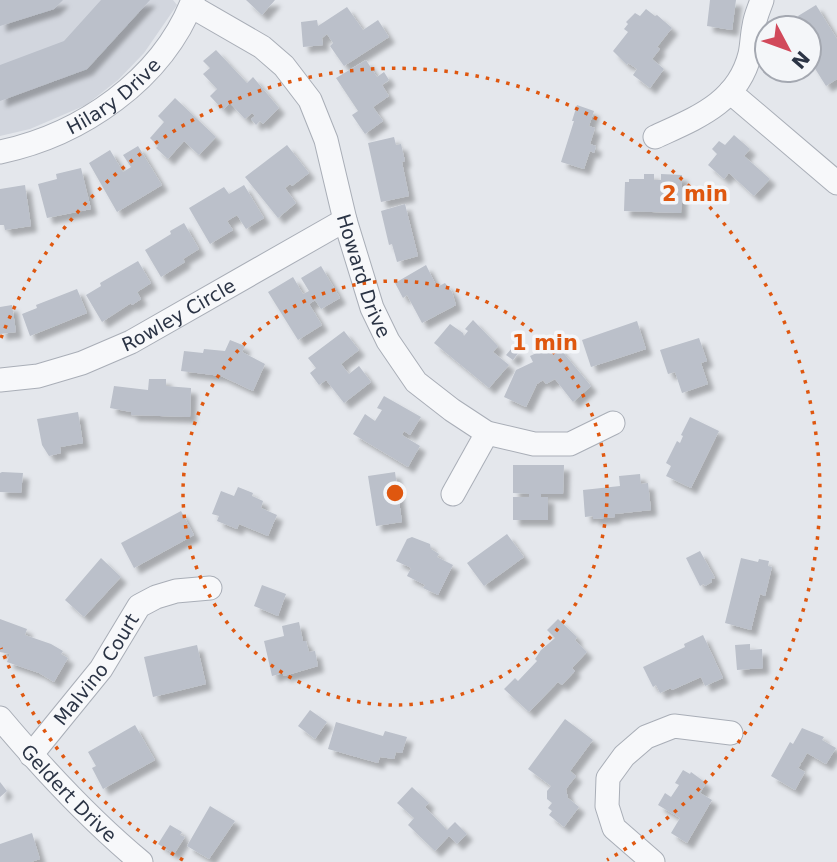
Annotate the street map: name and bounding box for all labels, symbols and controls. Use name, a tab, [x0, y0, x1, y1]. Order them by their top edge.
north arrow	[753, 14, 823, 84]
text: N	[787, 47, 814, 73]
street label: Hilary Drive	[63, 54, 165, 139]
text: 2 min	[662, 182, 728, 206]
street label: Howard Drive	[333, 211, 396, 341]
street label: Rowley Circle	[118, 274, 239, 356]
text: 1 min	[512, 331, 578, 355]
centre of rings	[383, 481, 407, 505]
street label: Malvino Court	[49, 609, 143, 729]
street label: Geldert Drive	[17, 740, 121, 846]

